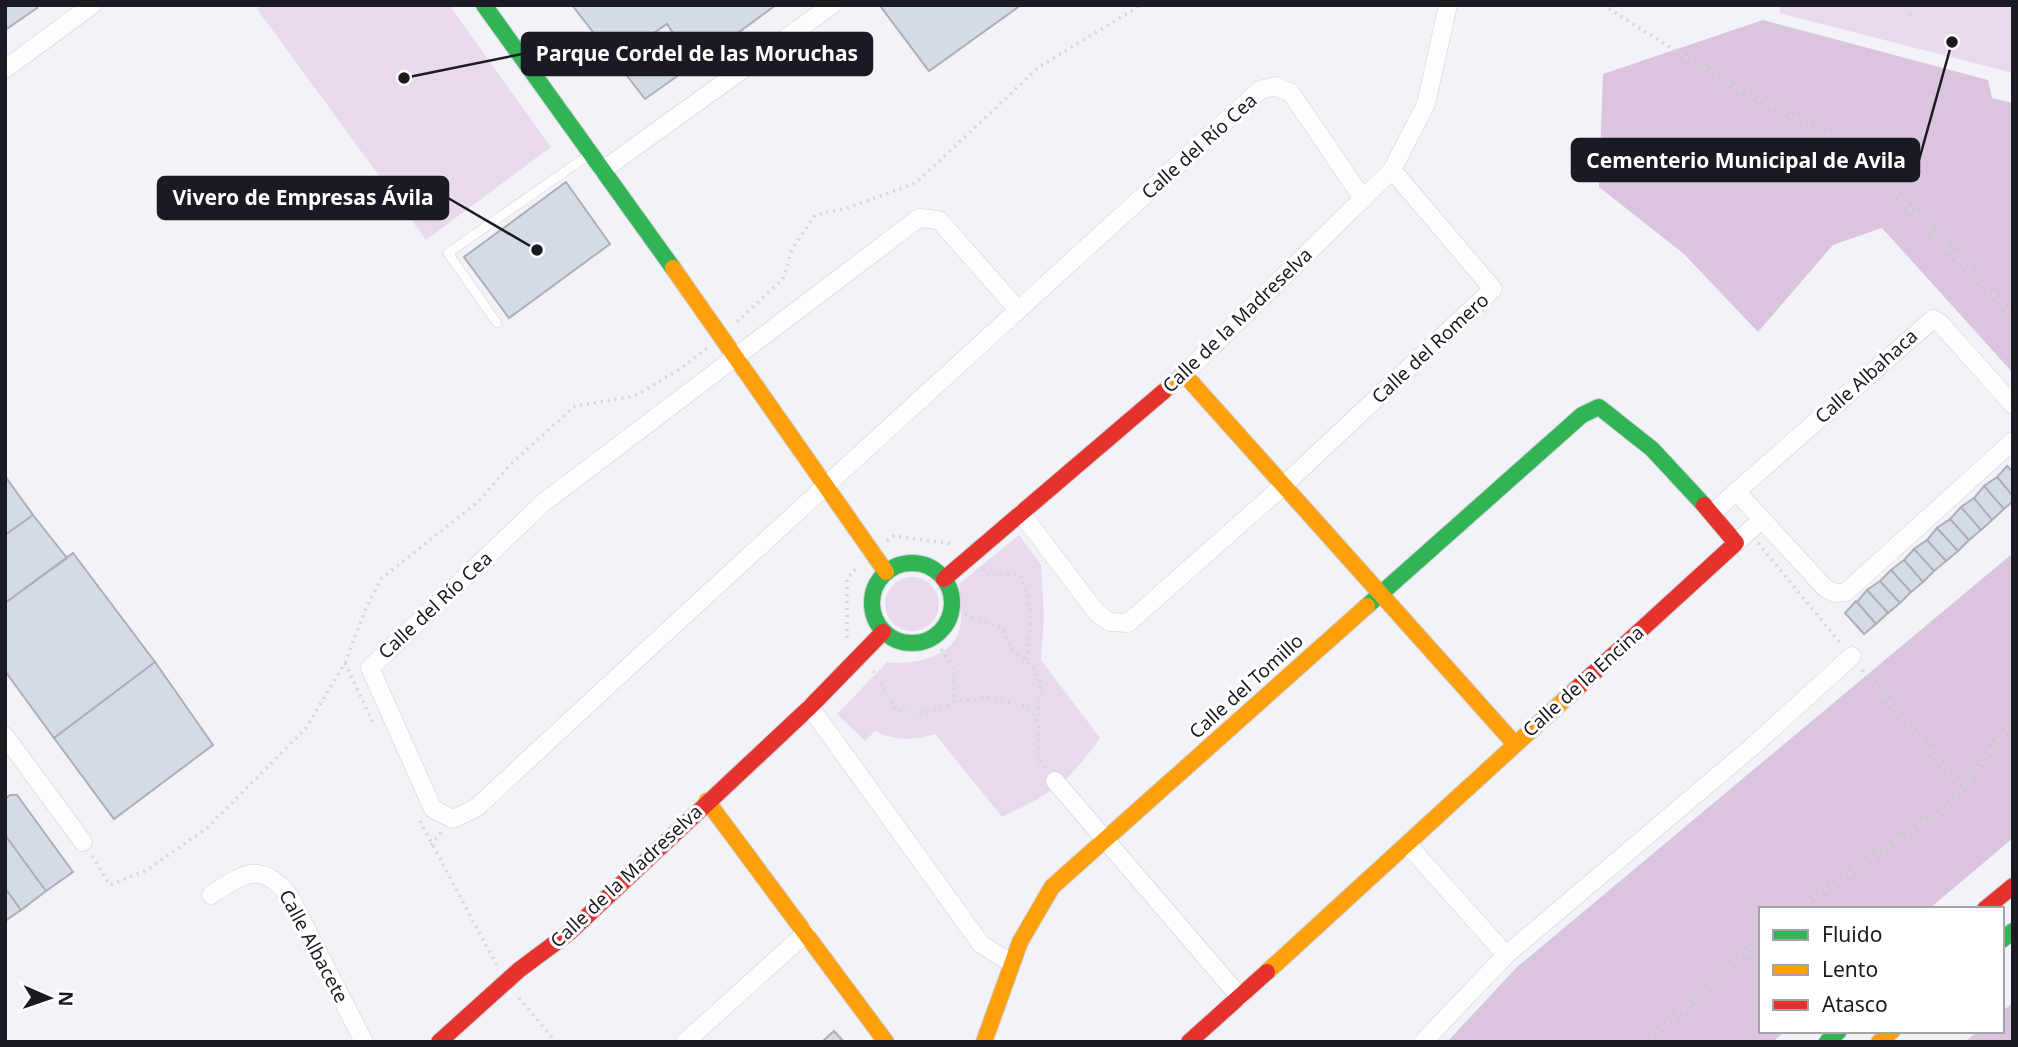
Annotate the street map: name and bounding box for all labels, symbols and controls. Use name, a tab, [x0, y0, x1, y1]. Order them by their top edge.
callout: Parque Cordel de las Moruchas	[522, 33, 872, 75]
text: Parque Cordel de las Moruchas	[536, 39, 858, 67]
street label: Calle del Río Cea	[1136, 87, 1262, 205]
callout: Cementerio Municipal de Avila	[1572, 139, 1919, 181]
text: Cementerio Municipal de Avila	[1586, 146, 1906, 174]
callout: Vivero de Empresas Ávila	[158, 177, 448, 219]
text: Vivero de Empresas Ávila	[172, 183, 434, 211]
street label: Calle de la Madreselva	[1156, 242, 1318, 398]
street label: Calle del Romero	[1366, 287, 1494, 409]
street label: Calle Albahaca	[1809, 323, 1923, 429]
street label: Calle del Río Cea	[372, 545, 498, 665]
street label: Calle de la Encina	[1517, 620, 1649, 742]
street label: Calle del Tomillo	[1183, 628, 1309, 744]
street label: Calle de la Madreselva	[544, 799, 708, 953]
street label: Calle Albacete	[273, 885, 355, 1007]
legend	[1759, 907, 2004, 1033]
text: Fluido	[1822, 920, 1882, 948]
text: Lento	[1822, 955, 1878, 983]
north arrow	[14, 963, 84, 1033]
text: N	[53, 990, 79, 1007]
text: Atasco	[1822, 990, 1888, 1018]

